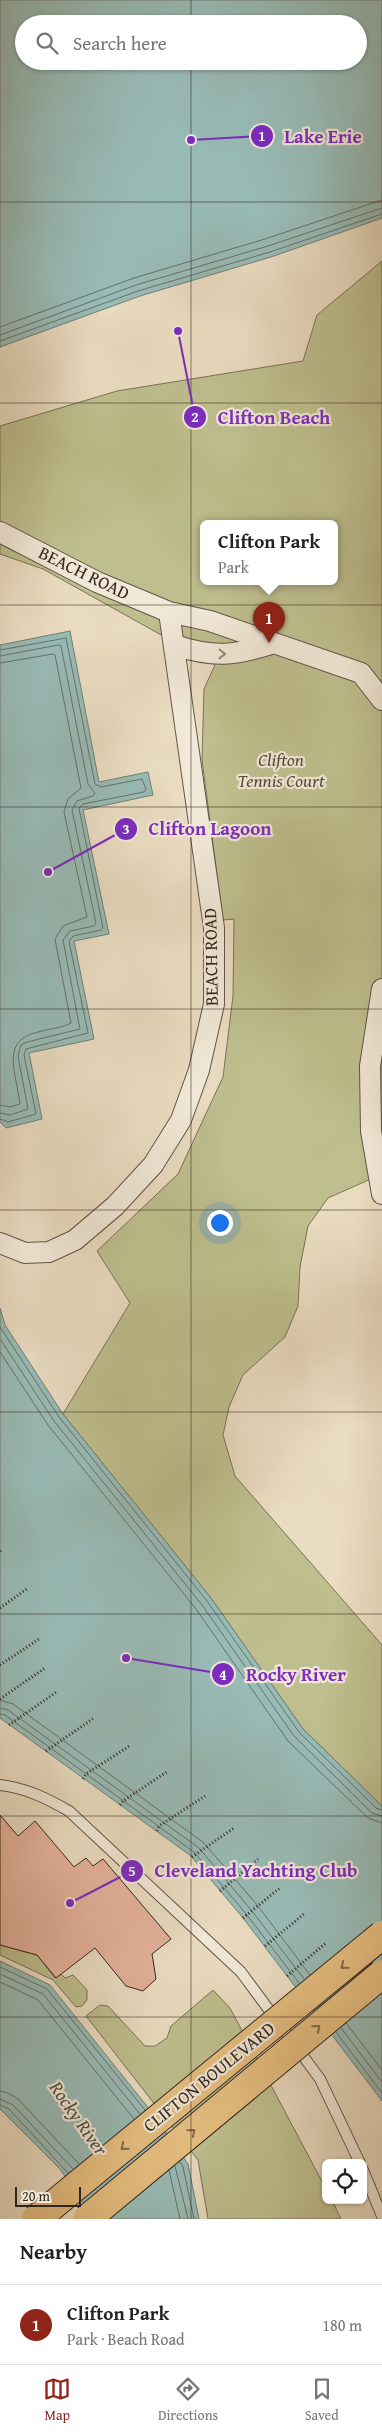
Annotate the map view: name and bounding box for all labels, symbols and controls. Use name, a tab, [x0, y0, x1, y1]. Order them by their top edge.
search box	[15, 15, 367, 70]
icon: search	[33, 29, 61, 57]
text: Search here	[73, 29, 167, 57]
callout: Lake Erie	[249, 119, 372, 153]
text: Lake Erie	[284, 122, 362, 150]
text: 1	[258, 125, 266, 146]
callout: Clifton Beach	[183, 400, 340, 434]
text: Clifton Beach	[218, 403, 331, 431]
text: 2	[191, 406, 199, 427]
popup	[200, 520, 338, 585]
text: Clifton Park	[218, 527, 320, 555]
street label: BEACH ROAD	[34, 539, 134, 606]
text: Park	[218, 555, 249, 579]
pin: 1	[253, 602, 285, 643]
one-way arrow	[218, 649, 226, 659]
park label: Clifton Tennis Court	[237, 746, 325, 794]
callout: Clifton Lagoon	[113, 812, 281, 846]
text: Clifton Lagoon	[149, 814, 272, 842]
text: 3	[122, 818, 130, 839]
street label: BEACH ROAD	[196, 908, 225, 1006]
your location	[207, 1210, 233, 1236]
callout: Rocky River	[211, 1657, 356, 1691]
text: Rocky River	[246, 1660, 346, 1688]
text: 4	[219, 1664, 227, 1685]
callout: Cleveland Yachting Club	[120, 1854, 368, 1888]
text: Cleveland Yachting Club	[154, 1856, 358, 1884]
text: 5	[128, 1860, 136, 1881]
one-way arrow	[341, 1960, 350, 1969]
street label: CLIFTON BOULEVARD	[137, 2015, 280, 2138]
one-way arrow	[311, 2025, 320, 2034]
water label: Rocky River	[43, 2074, 115, 2162]
one-way arrow	[186, 2129, 195, 2138]
one-way arrow	[121, 2141, 130, 2150]
map controls	[322, 2159, 367, 2204]
button: locate	[322, 2159, 367, 2204]
scale bar	[15, 2184, 81, 2207]
text: 20 m	[22, 2186, 50, 2206]
text: Nearby	[20, 2236, 87, 2267]
text: Clifton Park	[67, 2299, 169, 2327]
text: 1	[32, 2313, 40, 2337]
text: 180 m	[322, 2313, 362, 2337]
text: Park · Beach Road	[67, 2327, 185, 2351]
tab: Map	[43, 2375, 71, 2425]
tab: Directions	[158, 2375, 218, 2425]
tab: Saved	[305, 2375, 339, 2425]

